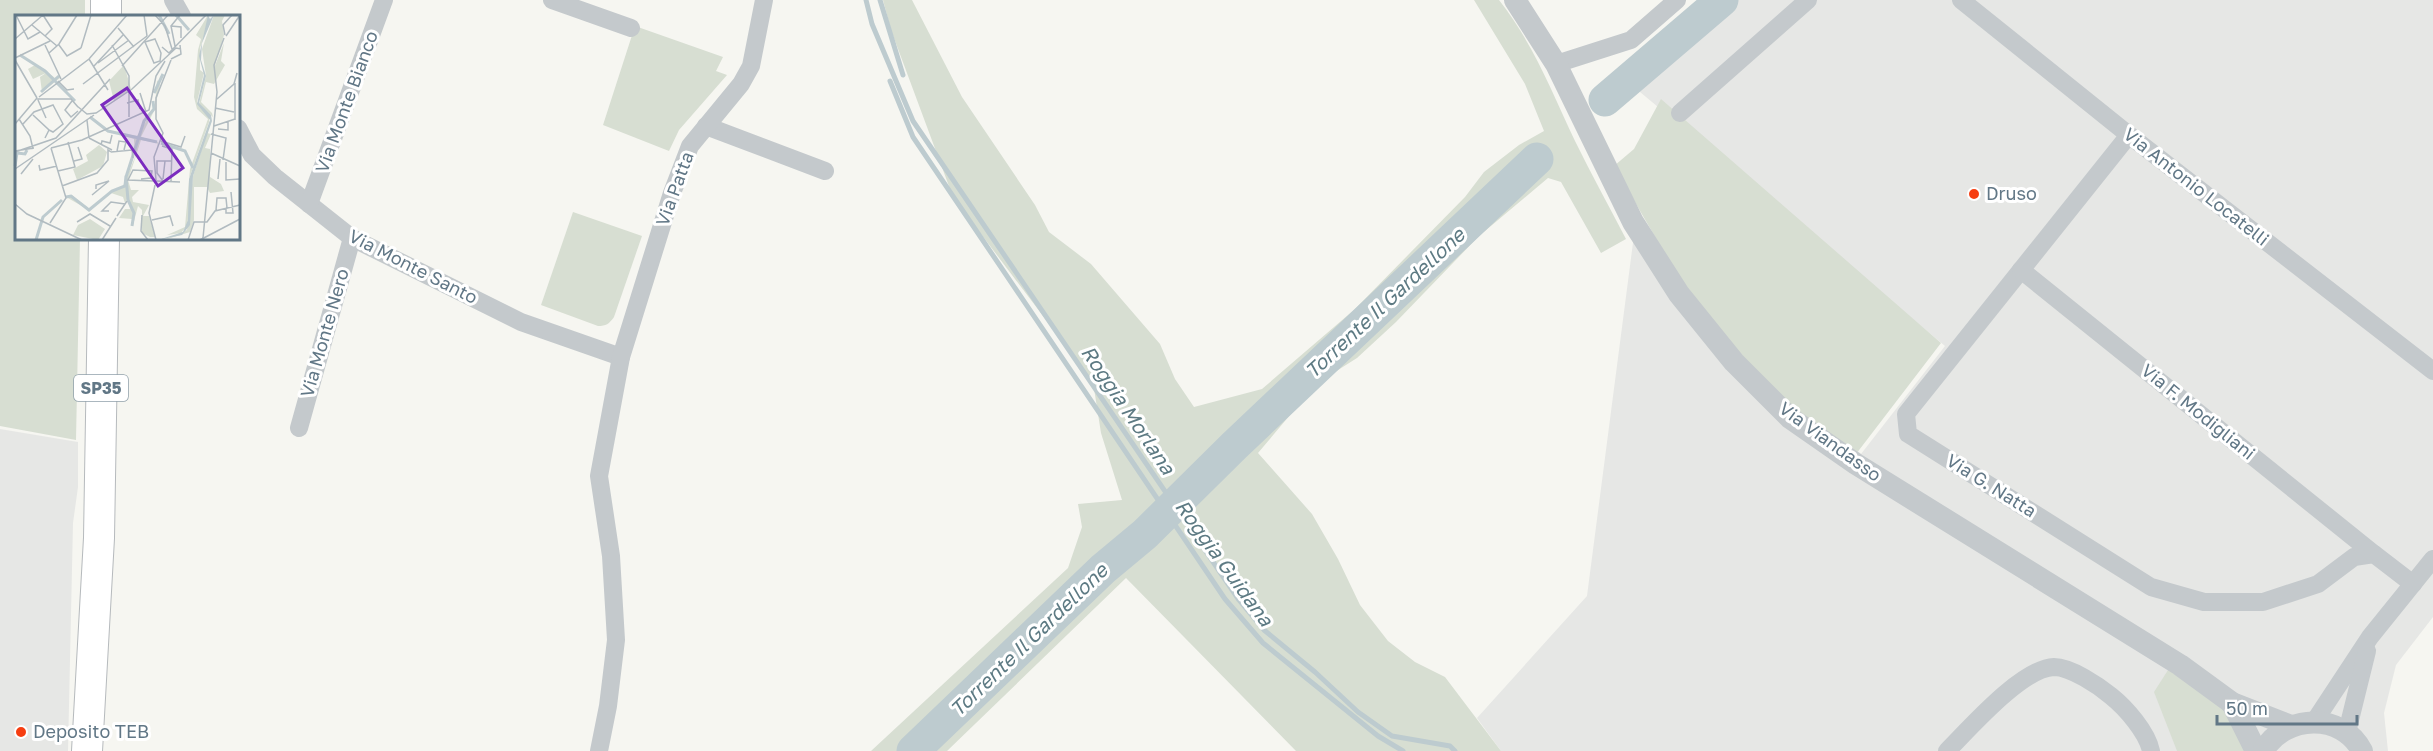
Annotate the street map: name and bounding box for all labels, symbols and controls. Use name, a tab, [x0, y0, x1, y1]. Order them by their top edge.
inset map	[15, 15, 240, 240]
street label: Via Monte Bianco	[310, 28, 382, 176]
street label: Via Antonio Locatelli	[2120, 123, 2274, 250]
street label: Via Patta	[650, 148, 698, 229]
place label: Druso	[1986, 182, 2037, 204]
marker: Druso	[1967, 187, 1981, 201]
water label: Torrente Il Gardellone	[1300, 221, 1470, 382]
street label: Via Monte Santo	[345, 224, 481, 308]
street label: Via Monte Nero	[295, 266, 353, 400]
water label: Roggia Morlana	[1076, 341, 1181, 479]
street label: Via F. Modigliani	[2137, 359, 2260, 464]
road number: SP35	[74, 375, 128, 401]
street label: Via Viandasso	[1775, 397, 1886, 486]
street label: Via G. Natta	[1943, 449, 2041, 521]
water label: Roggia Guidana	[1170, 495, 1279, 631]
water label: Torrente Il Gardellone	[945, 557, 1113, 721]
scale bar	[2217, 688, 2356, 726]
text: 50 m	[2226, 697, 2268, 719]
place label: Deposito TEB	[33, 720, 149, 742]
marker: Deposito TEB	[14, 725, 28, 739]

